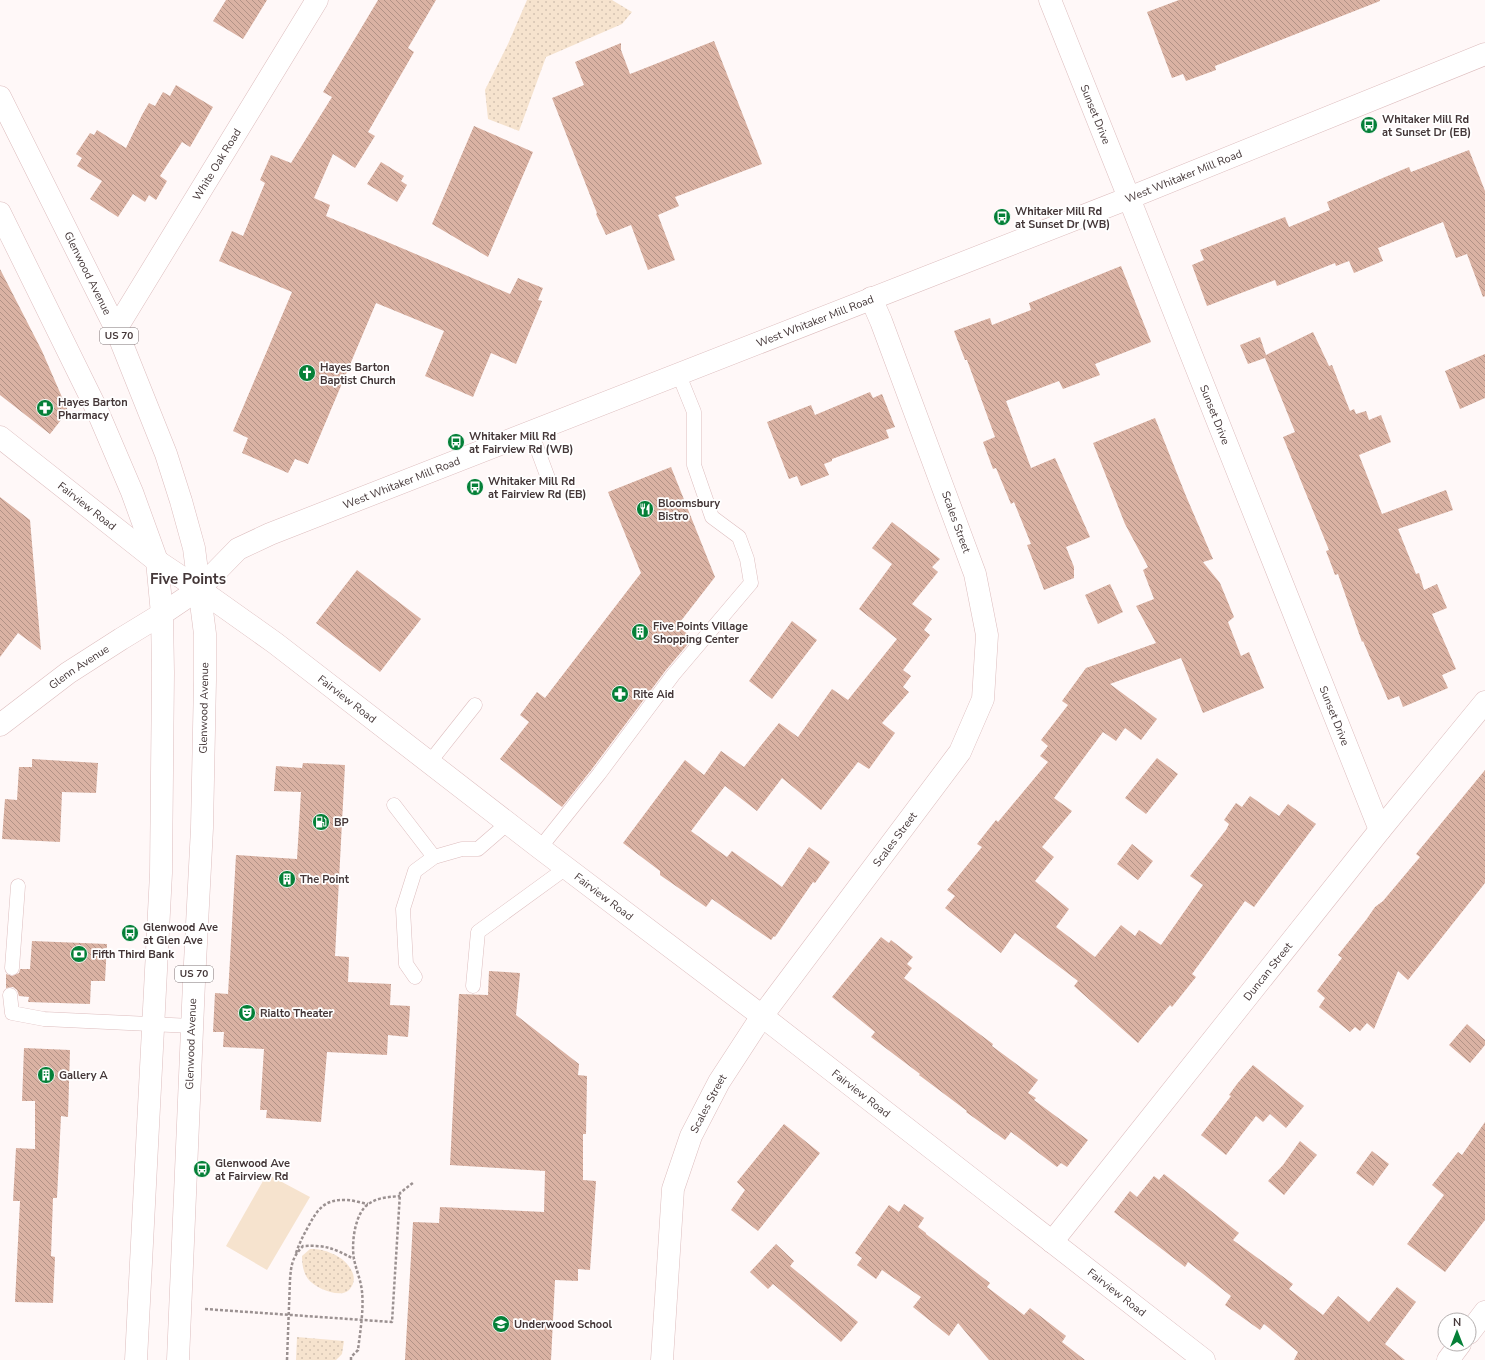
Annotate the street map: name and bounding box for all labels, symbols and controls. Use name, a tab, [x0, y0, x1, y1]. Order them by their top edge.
street label: Sunset Drive	[1077, 82, 1114, 146]
place label: Whitaker Mill Rd at Sunset Dr (EB)	[1382, 112, 1471, 140]
bus stop icon: Whitaker Mill Rd at Sunset Dr (EB)	[1359, 115, 1379, 135]
street label: White Oak Road	[189, 126, 244, 203]
street label: West Whitaker Mill Road	[1123, 146, 1244, 206]
place label: Whitaker Mill Rd at Sunset Dr (WB)	[1015, 204, 1110, 232]
bus stop icon: Whitaker Mill Rd at Sunset Dr (WB)	[992, 207, 1012, 227]
street label: Glenwood Avenue	[61, 229, 115, 318]
street label: West Whitaker Mill Road	[754, 291, 876, 351]
road number: US 70	[100, 328, 138, 344]
place label: Hayes Barton Baptist Church	[320, 360, 396, 388]
church icon: Hayes Barton Baptist Church	[297, 363, 317, 383]
street label: Sunset Drive	[1196, 382, 1234, 447]
place label: Hayes Barton Pharmacy	[58, 395, 128, 423]
pharmacy icon: Hayes Barton Pharmacy	[35, 398, 55, 418]
place label: Whitaker Mill Rd at Fairview Rd (WB)	[469, 429, 573, 457]
bus stop icon: Whitaker Mill Rd at Fairview Rd (WB)	[446, 432, 466, 452]
street label: West Whitaker Mill Road	[341, 453, 462, 512]
place label: Whitaker Mill Rd at Fairview Rd (EB)	[488, 474, 586, 502]
bus stop icon: Whitaker Mill Rd at Fairview Rd (EB)	[465, 477, 485, 497]
street label: Fairview Road	[55, 478, 119, 533]
street label: Scales Street	[938, 489, 974, 555]
place label: Bloomsbury Bistro	[658, 496, 720, 524]
restaurant icon: Bloomsbury Bistro	[635, 499, 655, 519]
district label: Five Points	[150, 569, 226, 589]
place label: Five Points Village Shopping Center	[653, 619, 748, 647]
building icon: Five Points Village Shopping Center	[630, 622, 650, 642]
street label: Glenn Avenue	[46, 641, 112, 693]
street label: Glenwood Avenue	[196, 662, 212, 754]
street label: Fairview Road	[315, 671, 380, 726]
pharmacy icon: Rite Aid	[610, 684, 630, 704]
street label: Sunset Drive	[1316, 684, 1353, 748]
place label: Rite Aid	[633, 687, 674, 702]
street label: Scales Street	[869, 809, 920, 870]
fuel station icon: BP	[311, 812, 331, 832]
place label: BP	[334, 815, 349, 830]
building icon: The Point	[277, 869, 297, 889]
street label: Fairview Road	[571, 869, 636, 924]
place label: The Point	[300, 872, 350, 887]
place label: Glenwood Ave at Glen Ave	[143, 920, 218, 948]
bus stop icon: Glenwood Ave at Glen Ave	[120, 923, 140, 943]
street label: Duncan Street	[1240, 939, 1295, 1004]
bank icon: Fifth Third Bank	[69, 944, 89, 964]
place label: Fifth Third Bank	[92, 947, 175, 962]
road number: US 70	[175, 966, 213, 982]
street label: Glenwood Avenue	[182, 998, 200, 1090]
theatre icon: Rialto Theater	[237, 1003, 257, 1023]
place label: Rialto Theater	[260, 1006, 334, 1021]
building icon: Gallery A	[36, 1065, 56, 1085]
street label: Fairview Road	[829, 1066, 894, 1121]
place label: Gallery A	[59, 1068, 108, 1083]
street label: Scales Street	[686, 1071, 730, 1136]
place label: Glenwood Ave at Fairview Rd	[215, 1156, 290, 1184]
bus stop icon: Glenwood Ave at Fairview Rd	[192, 1159, 212, 1179]
street label: Fairview Road	[1085, 1265, 1149, 1320]
north arrow	[1437, 1312, 1477, 1352]
school or university icon: Underwood School	[491, 1314, 511, 1334]
text: N	[1453, 1315, 1461, 1330]
place label: Underwood School	[514, 1317, 613, 1332]

